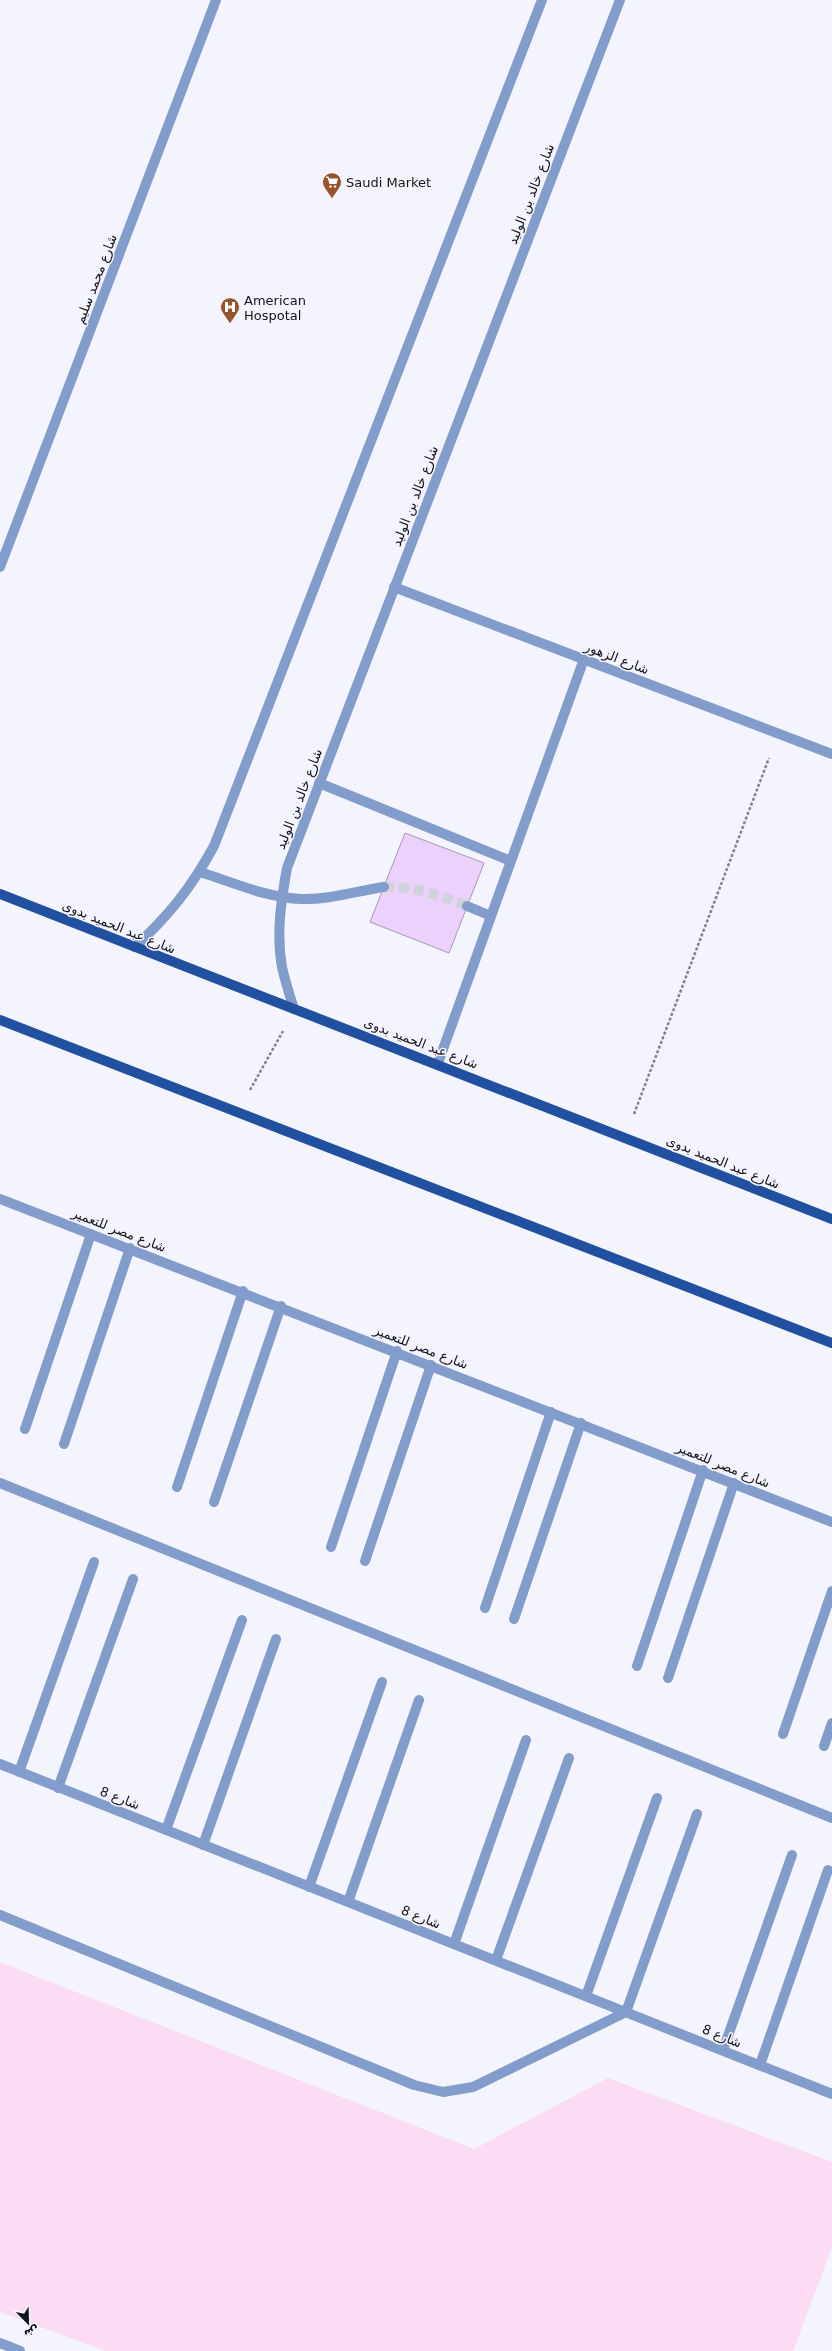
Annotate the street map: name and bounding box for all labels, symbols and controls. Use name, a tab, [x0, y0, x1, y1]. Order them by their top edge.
street label: شارع خالد بن الوليد	[505, 142, 558, 247]
supermarket icon: Saudi Market	[321, 171, 343, 199]
place label: Saudi Market	[346, 175, 431, 190]
street label: شارع محمد سليم	[72, 232, 121, 326]
place label: American Hospotal	[244, 293, 306, 323]
hospital icon: American Hospotal	[219, 296, 241, 324]
street label: شارع خالد بن الوليد	[389, 444, 442, 549]
street label: شارع الزهور	[581, 639, 651, 678]
street label: شارع خالد بن الوليد	[273, 747, 326, 852]
street label: شارع عبد الحميد بدوى	[60, 897, 178, 958]
street label: شارع عبد الحميد بدوى	[362, 1014, 480, 1073]
street label: شارع عبد الحميد بدوى	[664, 1132, 782, 1193]
street label: شارع مصر للتعمير	[69, 1205, 168, 1256]
street label: شارع مصر للتعمير	[371, 1322, 470, 1373]
street label: شارع مصر للتعمير	[673, 1439, 772, 1492]
street label: شارع 8	[98, 1784, 142, 1813]
street label: شارع 8	[399, 1902, 443, 1933]
street label: شارع 8	[700, 2021, 744, 2052]
north arrow	[8, 2303, 48, 2343]
text: ش	[22, 2323, 41, 2341]

